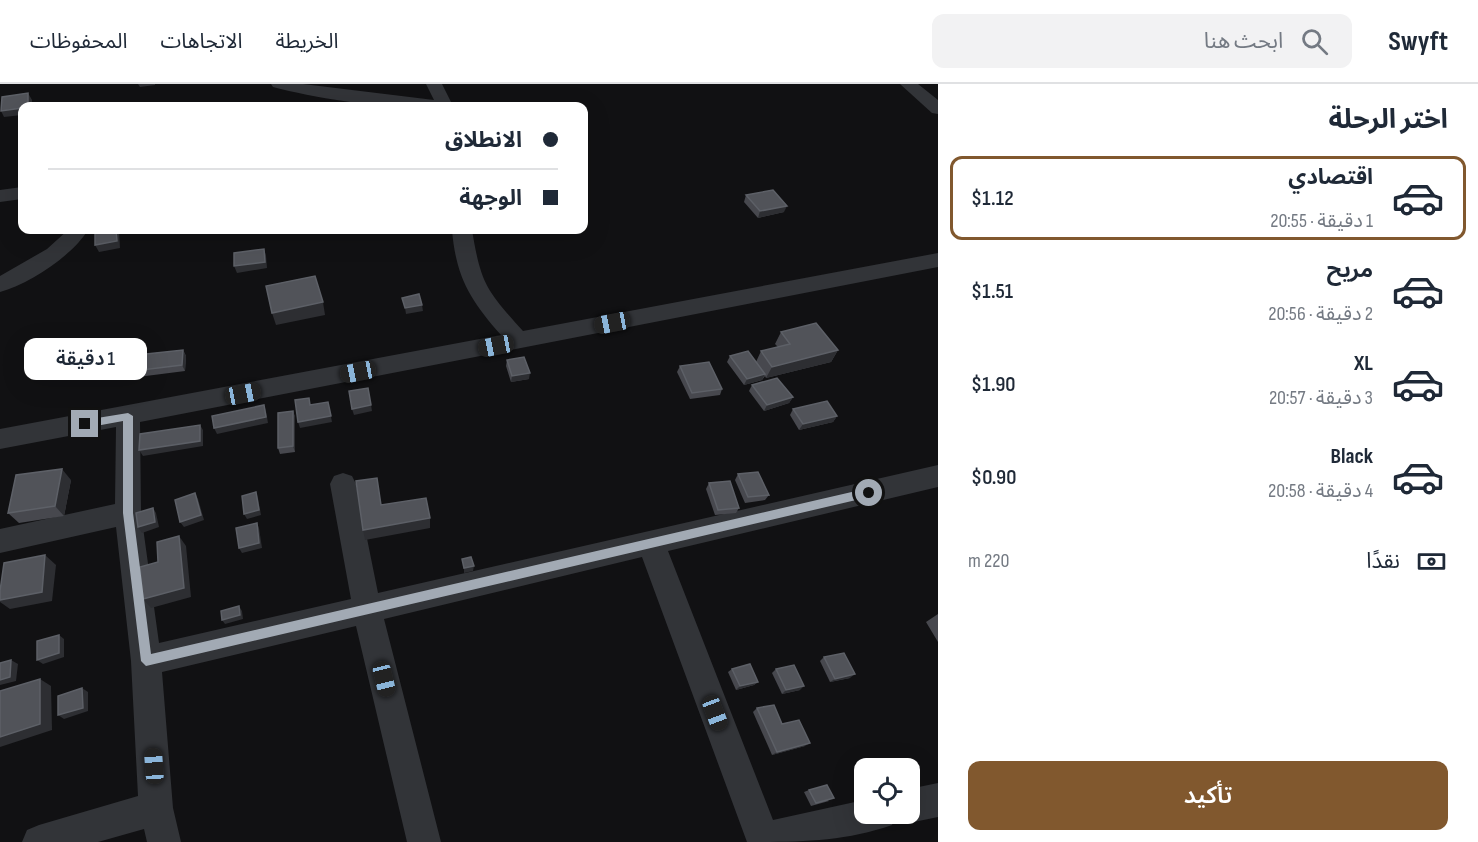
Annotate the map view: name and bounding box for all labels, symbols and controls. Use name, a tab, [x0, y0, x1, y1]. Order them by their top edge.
search box	[932, 14, 1352, 68]
icon: search	[1298, 25, 1331, 58]
text: Swyft	[1388, 25, 1448, 58]
text: ابحث هنا	[1204, 28, 1283, 55]
text: المحفوظات	[30, 29, 127, 54]
text: الاتجاهات	[160, 29, 242, 54]
text: الخريطة	[275, 29, 338, 54]
text: اختر الرحلة	[1328, 104, 1448, 136]
text: الانطلاق	[445, 127, 522, 154]
text: اقتصادي	[1288, 164, 1373, 191]
icon: car	[1391, 171, 1445, 225]
text: الوجهة	[459, 185, 522, 212]
text: $1.12	[971, 185, 1014, 212]
text: 1 دقيقة · 20:55	[1270, 209, 1373, 233]
text: مريح	[1327, 257, 1373, 284]
icon: car	[1391, 264, 1445, 318]
text: $1.51	[971, 278, 1013, 305]
text: 2 دقيقة · 20:56	[1268, 302, 1373, 326]
car	[593, 311, 631, 335]
car	[477, 334, 515, 358]
callout: 1 دقيقة	[23, 337, 146, 379]
text: 1 دقيقة	[56, 347, 115, 371]
text: XL	[1354, 350, 1373, 377]
icon: car	[1391, 357, 1445, 411]
car	[339, 360, 377, 384]
text: $1.90	[971, 371, 1016, 398]
car	[224, 382, 262, 406]
text: 3 دقيقة · 20:57	[1269, 386, 1373, 410]
route end	[71, 410, 98, 437]
text: Black	[1331, 443, 1373, 470]
icon: car	[1391, 450, 1445, 504]
text: $0.90	[971, 464, 1016, 491]
route start	[855, 479, 882, 506]
text: 4 دقيقة · 20:58	[1268, 479, 1373, 503]
icon: cash	[1415, 545, 1448, 578]
text: نقدًا	[1366, 548, 1400, 575]
text: 220 m	[968, 549, 1009, 573]
car	[371, 659, 397, 699]
car	[700, 693, 730, 733]
car	[144, 747, 164, 785]
map controls	[854, 758, 920, 824]
button: locate	[854, 758, 920, 824]
button: تأكيد	[968, 761, 1448, 830]

